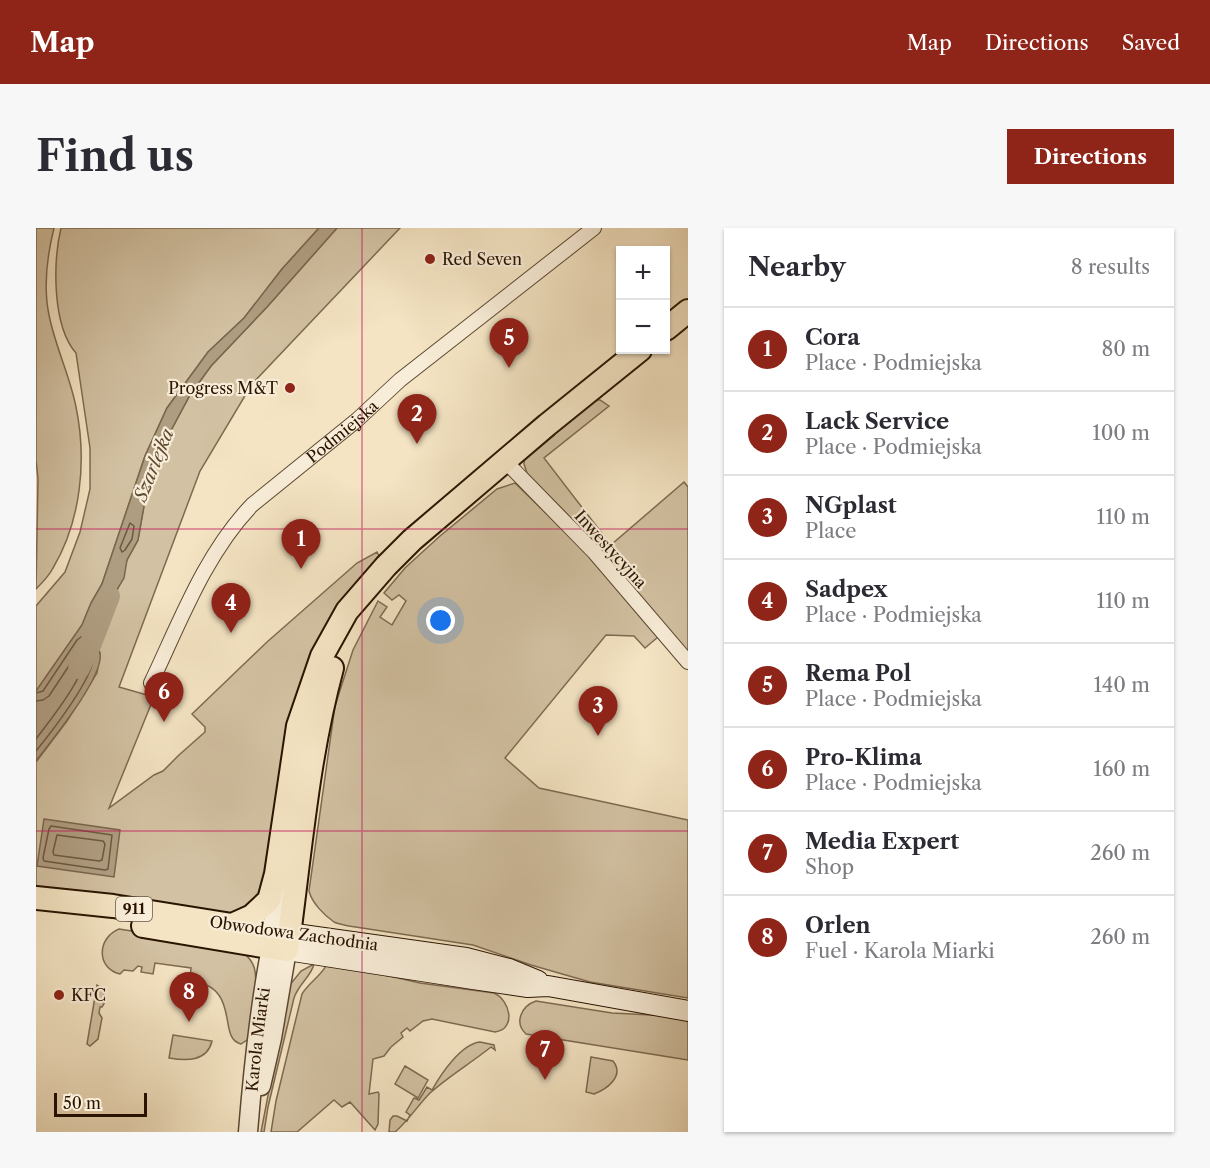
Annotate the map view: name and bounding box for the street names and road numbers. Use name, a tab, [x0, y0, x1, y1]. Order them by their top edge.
street label: Podmiejska	[302, 395, 382, 467]
street label: Inwestycyjna	[571, 506, 652, 593]
road number: 911	[116, 897, 152, 921]
street label: Obwodowa Zachodnia	[208, 911, 380, 955]
street label: Karola Miarki	[241, 986, 274, 1093]

